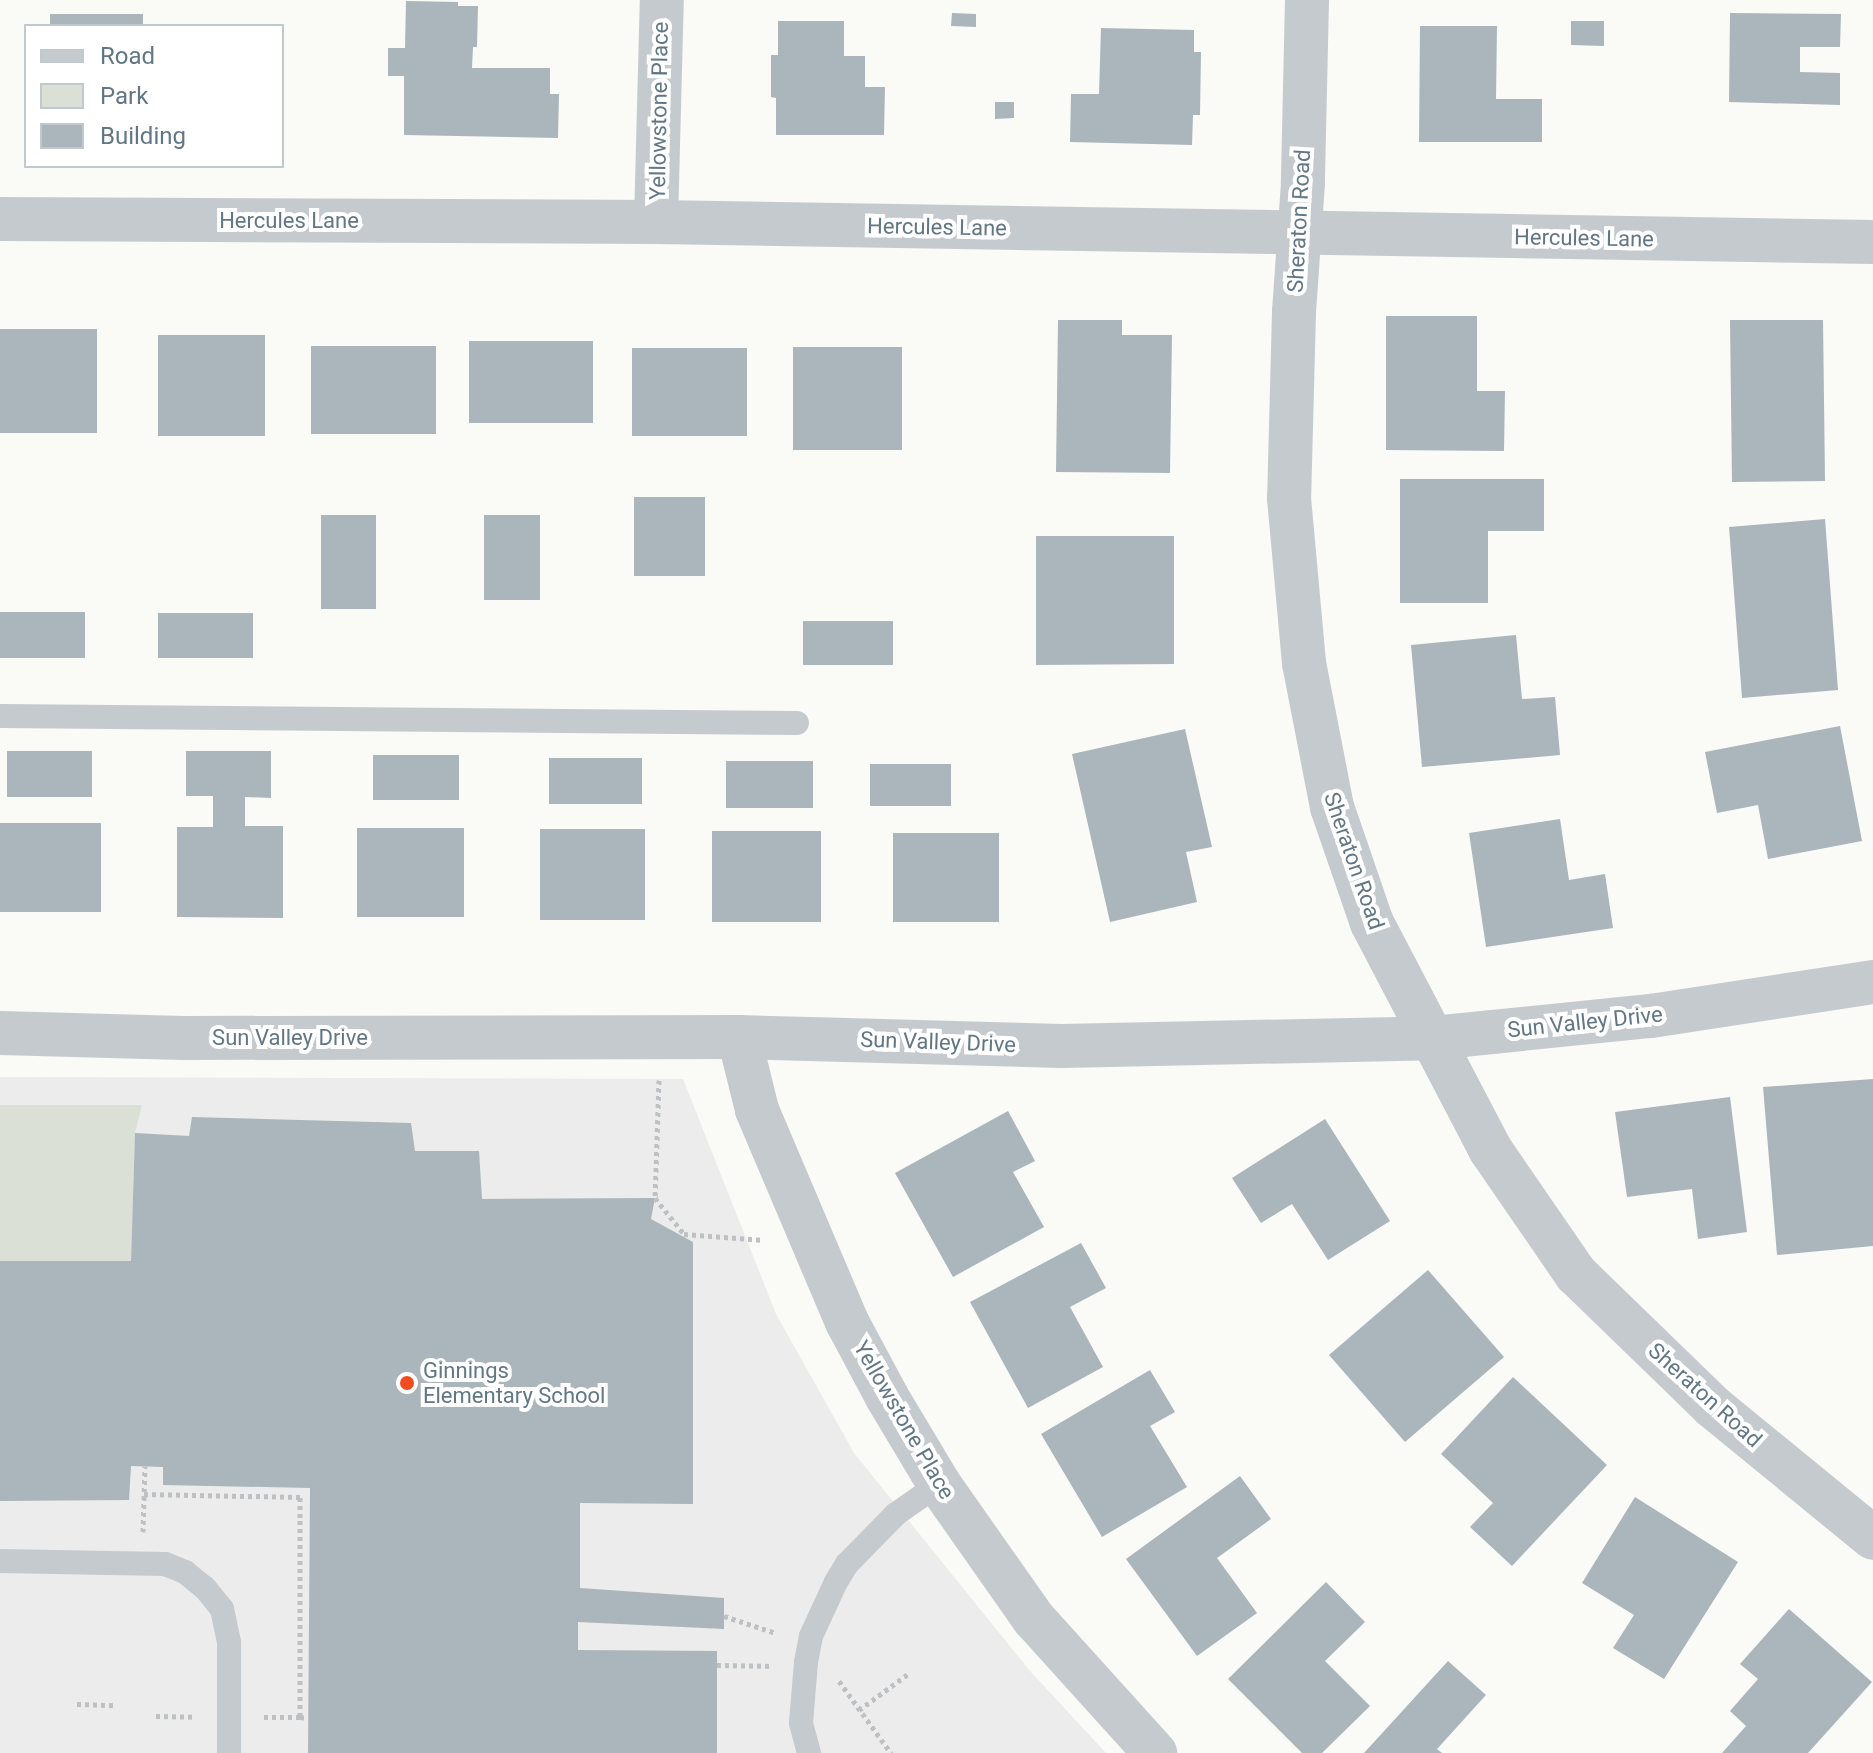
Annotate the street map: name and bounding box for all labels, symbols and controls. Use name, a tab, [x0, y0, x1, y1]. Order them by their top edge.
street label: Yellowstone Place	[644, 22, 674, 200]
legend	[24, 24, 284, 168]
text: Road	[100, 42, 155, 70]
text: Park	[100, 82, 148, 110]
text: Building	[100, 122, 186, 150]
street label: Sheraton Road	[1282, 149, 1316, 293]
street label: Hercules Lane	[219, 208, 359, 234]
street label: Hercules Lane	[867, 213, 1007, 241]
street label: Hercules Lane	[1514, 224, 1654, 252]
street label: Sheraton Road	[1318, 789, 1390, 933]
street label: Sun Valley Drive	[1506, 1001, 1664, 1043]
street label: Sun Valley Drive	[212, 1025, 368, 1051]
street label: Sun Valley Drive	[860, 1026, 1016, 1058]
street label: Yellowstone Place	[848, 1336, 960, 1504]
street label: Sheraton Road	[1643, 1337, 1767, 1453]
place label: Ginnings Elementary School	[423, 1357, 605, 1408]
marker: Ginnings Elementary School	[398, 1374, 416, 1392]

